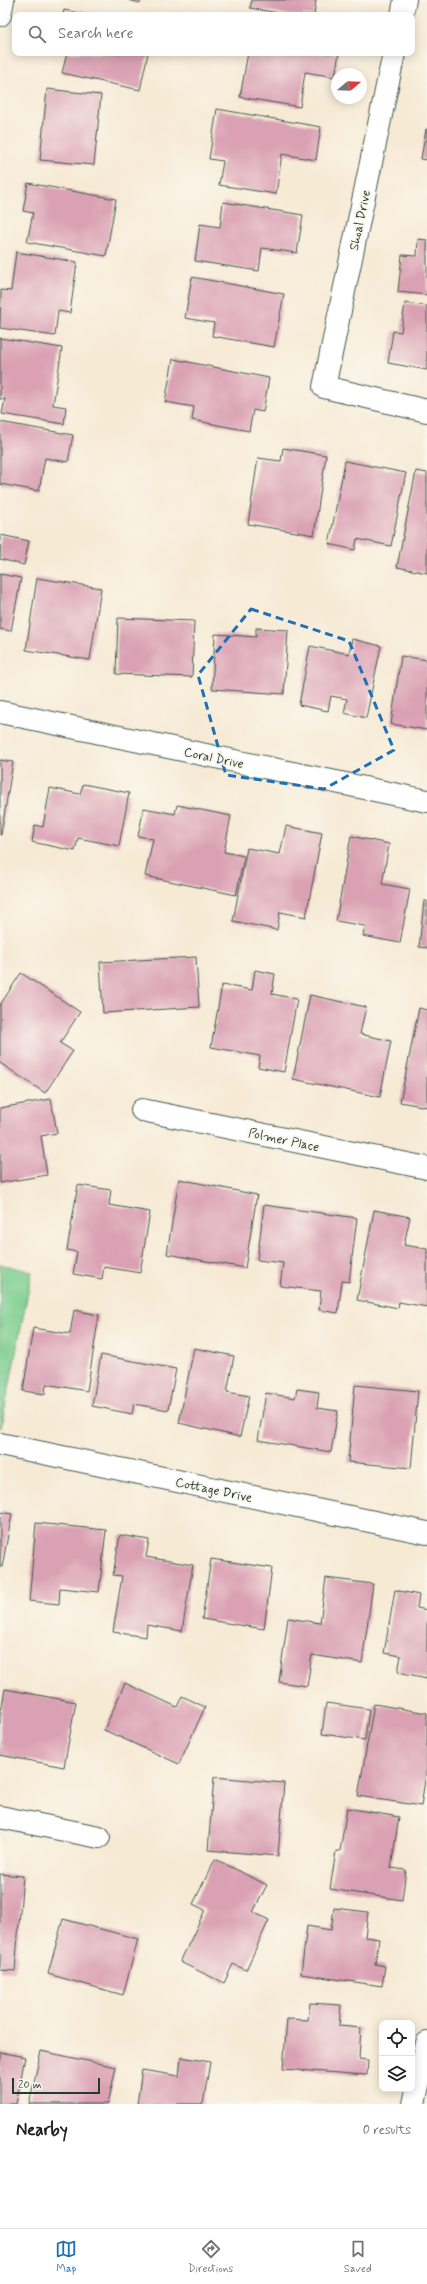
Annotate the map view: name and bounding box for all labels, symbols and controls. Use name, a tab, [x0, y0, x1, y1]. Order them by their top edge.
search box	[12, 12, 415, 56]
icon: search	[26, 23, 48, 45]
text: Search here	[58, 24, 134, 44]
north arrow	[331, 68, 367, 104]
street label: Shoal Drive	[346, 188, 375, 252]
street label: Coral Drive	[182, 744, 245, 773]
street label: Polmer Place	[247, 1125, 321, 1156]
street label: Cottage Drive	[174, 1474, 254, 1507]
map controls	[379, 2020, 415, 2092]
button: locate	[379, 2020, 415, 2056]
button: layers	[379, 2056, 415, 2092]
scale bar	[12, 2076, 100, 2095]
text: 20 m	[18, 2078, 41, 2092]
text: Nearby	[16, 2119, 68, 2141]
text: 0 results	[363, 2122, 411, 2139]
tab: Map	[55, 2238, 77, 2276]
tab: Directions	[188, 2238, 233, 2276]
tab: Saved	[344, 2238, 372, 2276]

